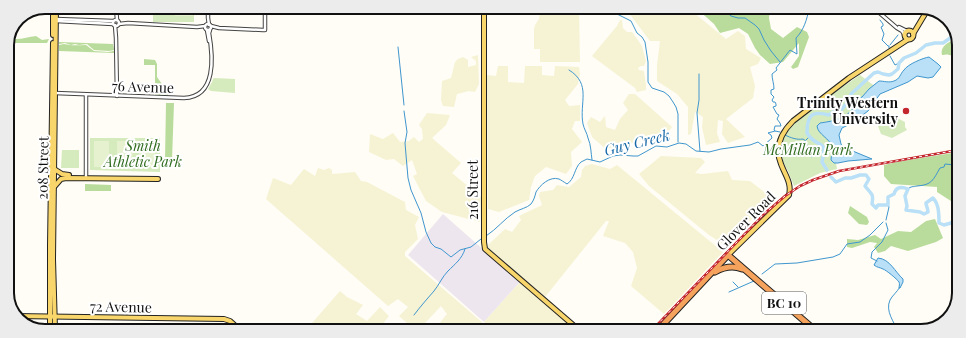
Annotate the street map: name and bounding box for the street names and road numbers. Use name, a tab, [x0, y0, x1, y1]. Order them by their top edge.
street label: 76 Avenue	[112, 76, 174, 97]
street label: 208 Street	[32, 135, 53, 200]
street label: 216 Street	[463, 159, 482, 220]
street label: Glover Road	[712, 187, 779, 254]
road number: BC 10	[762, 292, 806, 314]
street label: 72 Avenue	[90, 296, 152, 317]

